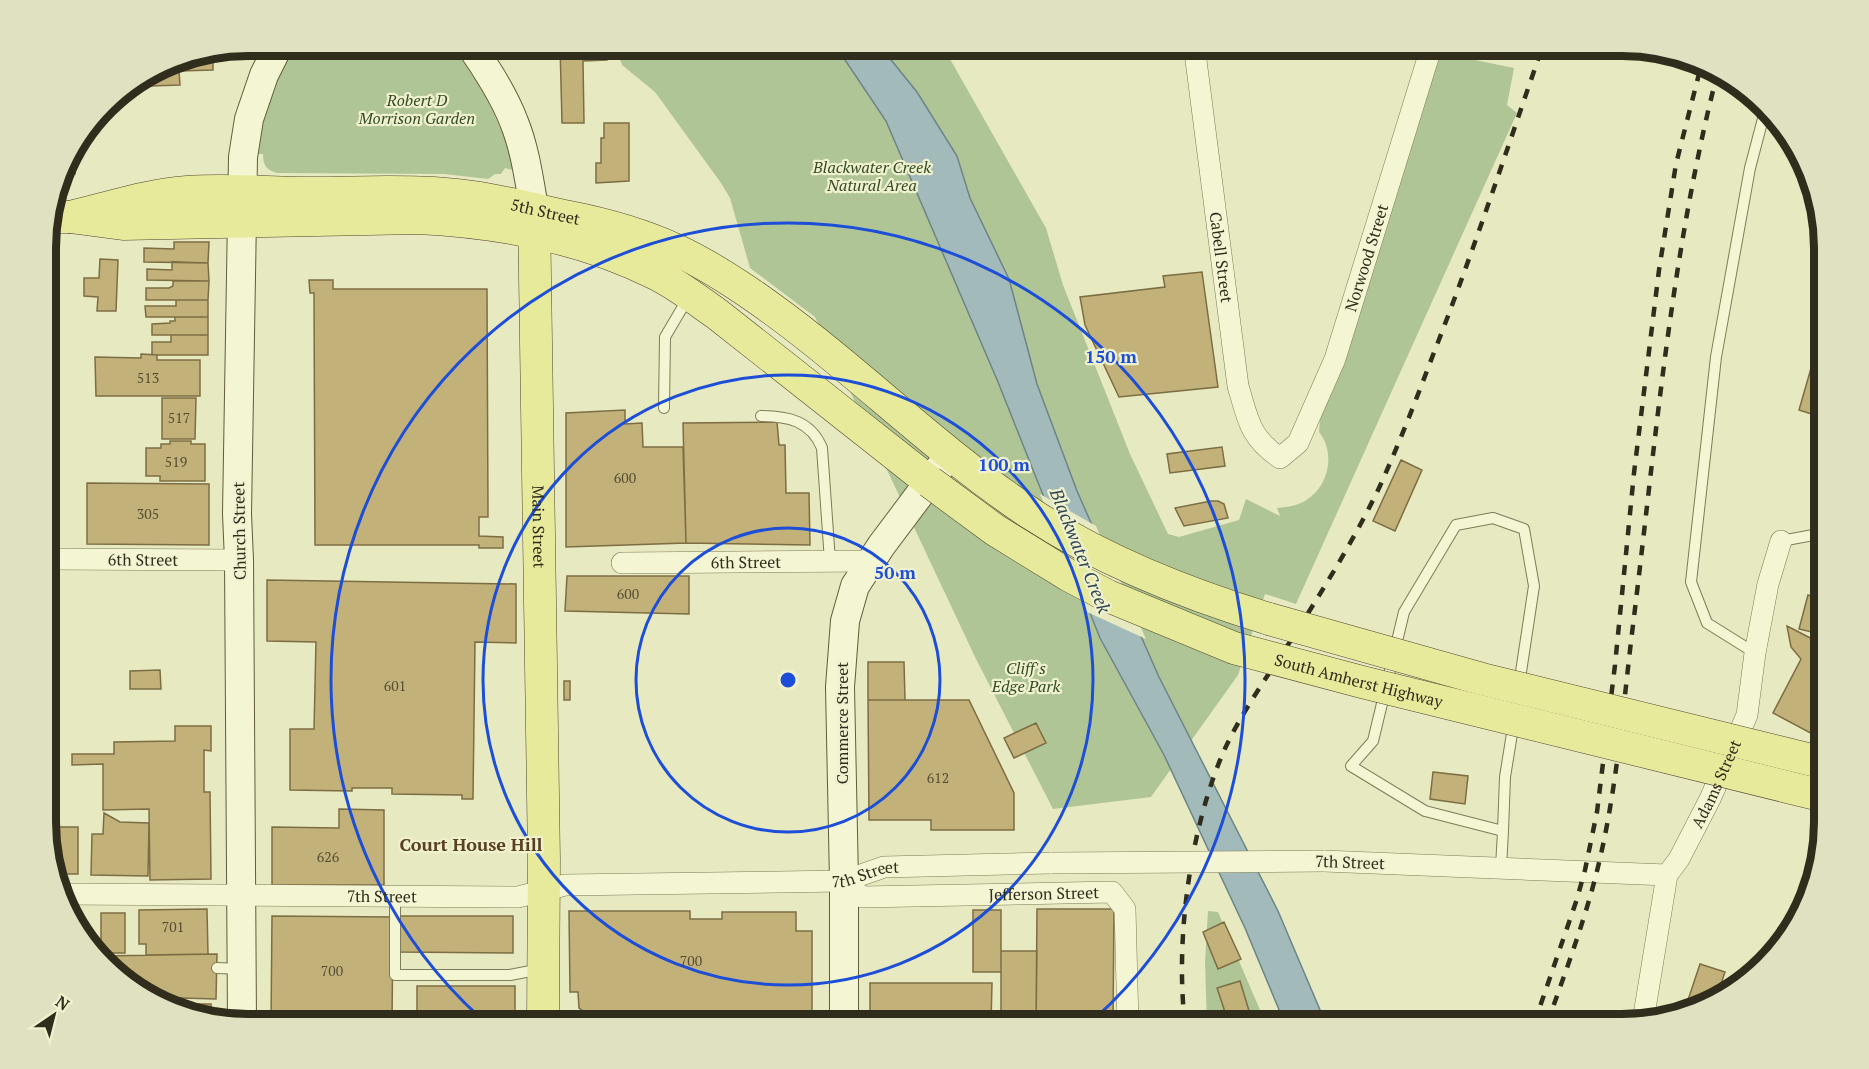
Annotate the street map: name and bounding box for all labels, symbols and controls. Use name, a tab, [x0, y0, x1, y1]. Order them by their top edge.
park label: Robert D Morrison Garden	[358, 89, 475, 129]
park label: Blackwater Creek Natural Area	[812, 156, 931, 196]
street label: 5th Street	[509, 193, 582, 230]
street label: Norwood Street	[1339, 201, 1393, 314]
street label: Cabell Street	[1205, 210, 1238, 304]
text: 150 m	[1085, 344, 1137, 368]
house number: 513	[137, 368, 159, 387]
house number: 517	[168, 408, 190, 427]
house number: 519	[165, 452, 187, 471]
text: 100 m	[978, 452, 1030, 476]
house number: 600	[614, 468, 636, 487]
street label: Church Street	[227, 482, 251, 580]
water label: Blackwater Creek	[1045, 484, 1117, 617]
street label: Main Street	[527, 485, 551, 569]
house number: 305	[137, 504, 159, 523]
street label: 6th Street	[108, 548, 178, 571]
street label: 6th Street	[711, 551, 781, 573]
text: 50 m	[874, 560, 916, 584]
house number: 600	[617, 584, 639, 603]
street label: South Amherst Highway	[1272, 648, 1446, 713]
park label: Cliff's Edge Park	[991, 657, 1060, 697]
street label: Commerce Street	[831, 662, 853, 784]
centre of rings	[778, 670, 798, 690]
house number: 601	[384, 676, 406, 695]
street label: Adams Street	[1686, 736, 1746, 832]
house number: 612	[927, 768, 949, 787]
district label: Court House Hill	[399, 832, 543, 856]
house number: 626	[317, 847, 340, 866]
street label: 7th Street	[1315, 850, 1385, 874]
street label: 7th Street	[831, 856, 899, 892]
street label: Jefferson Street	[988, 881, 1099, 905]
street label: 7th Street	[347, 885, 417, 907]
house number: 701	[162, 917, 184, 936]
house number: 700	[680, 951, 702, 970]
house number: 700	[321, 961, 343, 980]
north arrow	[24, 985, 84, 1045]
text: N	[51, 990, 74, 1015]

